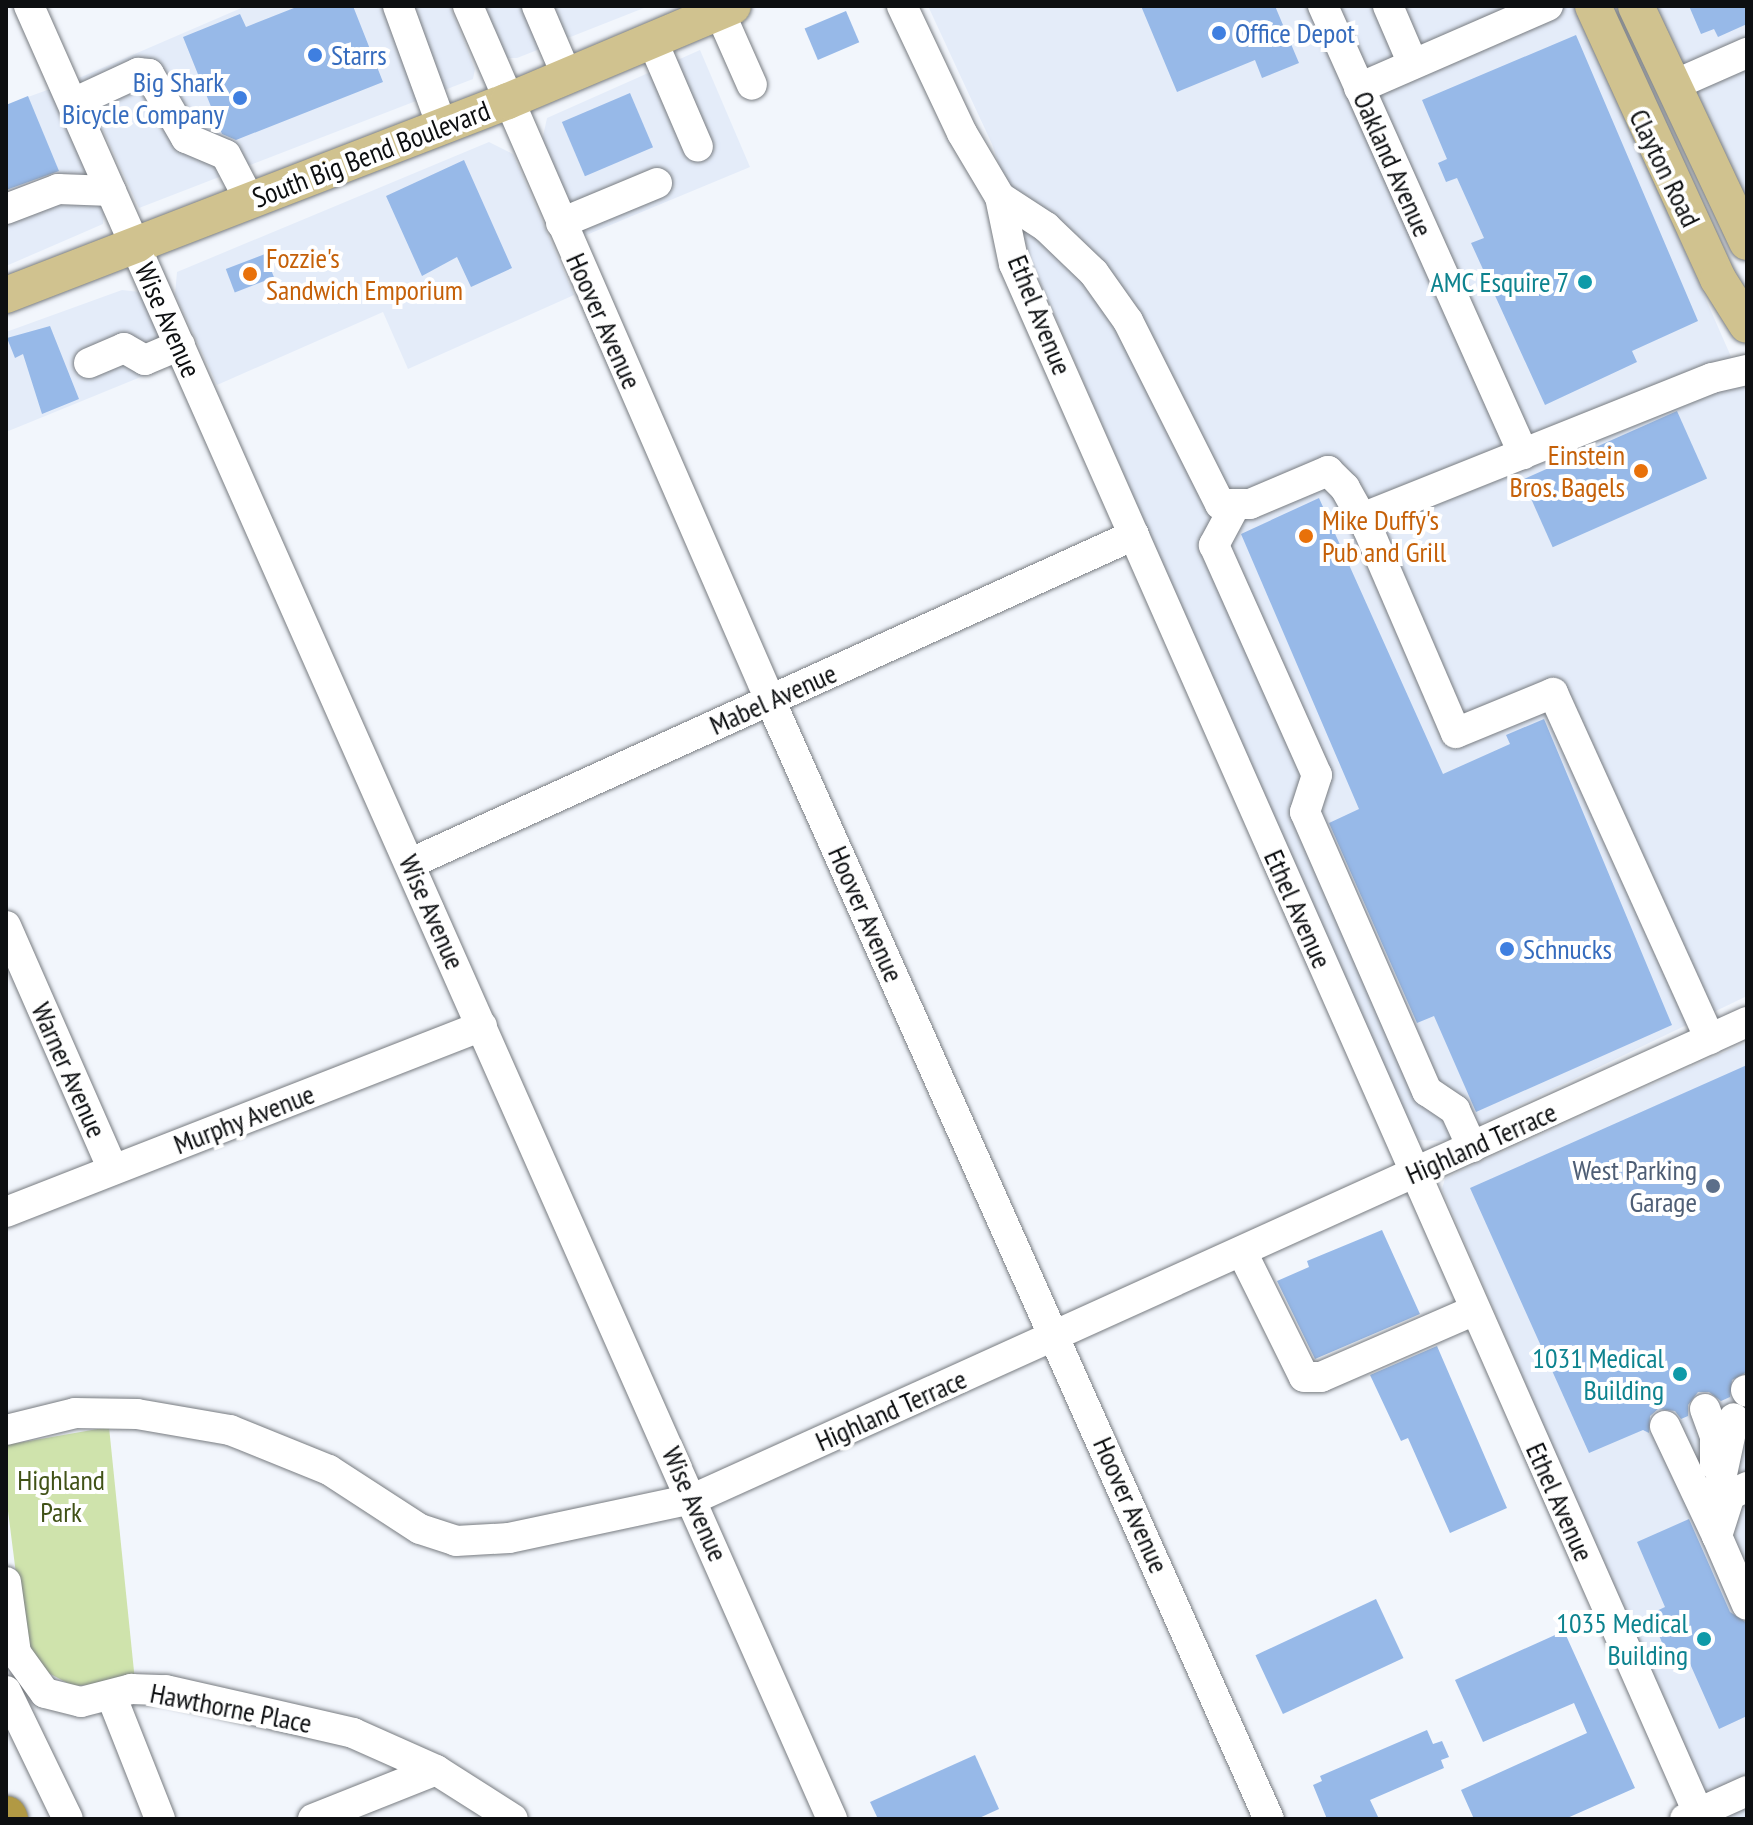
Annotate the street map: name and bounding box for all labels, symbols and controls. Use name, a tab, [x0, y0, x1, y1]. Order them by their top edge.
place label: Office Depot	[1235, 16, 1355, 50]
marker: Office Depot	[1210, 24, 1228, 42]
place label: Starrs	[331, 38, 387, 72]
marker: Starrs	[306, 46, 324, 64]
place label: Big Shark Bicycle Company	[62, 65, 224, 131]
street label: Oakland Avenue	[1346, 86, 1440, 242]
marker: Big Shark Bicycle Company	[231, 89, 249, 107]
street label: South Big Bend Boulevard	[248, 93, 494, 215]
street label: Clayton Road	[1622, 104, 1708, 232]
place label: Fozzie's Sandwich Emporium	[266, 241, 463, 307]
street label: Hoover Avenue	[559, 248, 649, 394]
street label: Ethel Avenue	[1001, 250, 1079, 380]
street label: Wise Avenue	[128, 257, 208, 383]
marker: Fozzie's Sandwich Emporium	[241, 265, 259, 283]
place label: AMC Esquire 7	[1430, 265, 1569, 299]
marker: AMC Esquire 7	[1576, 273, 1594, 291]
place label: Einstein Bros. Bagels	[1508, 438, 1625, 504]
marker: Einstein Bros. Bagels	[1632, 462, 1650, 480]
place label: Mike Duffy's Pub and Grill	[1322, 503, 1446, 569]
marker: Mike Duffy's Pub and Grill	[1297, 527, 1315, 545]
street label: Mabel Avenue	[704, 656, 842, 742]
street label: Hoover Avenue	[821, 841, 911, 987]
street label: Ethel Avenue	[1257, 844, 1339, 974]
street label: Wise Avenue	[392, 849, 472, 975]
place label: Schnucks	[1523, 932, 1612, 966]
marker: Schnucks	[1498, 940, 1516, 958]
street label: Warner Avenue	[24, 997, 114, 1143]
street label: Murphy Avenue	[168, 1077, 320, 1161]
street label: Highland Terrace	[1400, 1095, 1562, 1191]
place label: West Parking Garage	[1572, 1153, 1697, 1219]
marker: West Parking Garage	[1704, 1177, 1722, 1195]
place label: 1031 Medical Building	[1532, 1341, 1664, 1407]
street label: Highland Terrace	[810, 1362, 972, 1458]
marker: 1031 Medical Building	[1671, 1365, 1689, 1383]
street label: Hoover Avenue	[1086, 1432, 1176, 1578]
street label: Ethel Avenue	[1519, 1437, 1601, 1567]
street label: Wise Avenue	[655, 1441, 735, 1567]
park label: Highland Park	[17, 1463, 105, 1529]
place label: 1035 Medical Building	[1556, 1606, 1688, 1672]
marker: 1035 Medical Building	[1695, 1630, 1713, 1648]
street label: Hawthorne Place	[147, 1676, 315, 1740]

